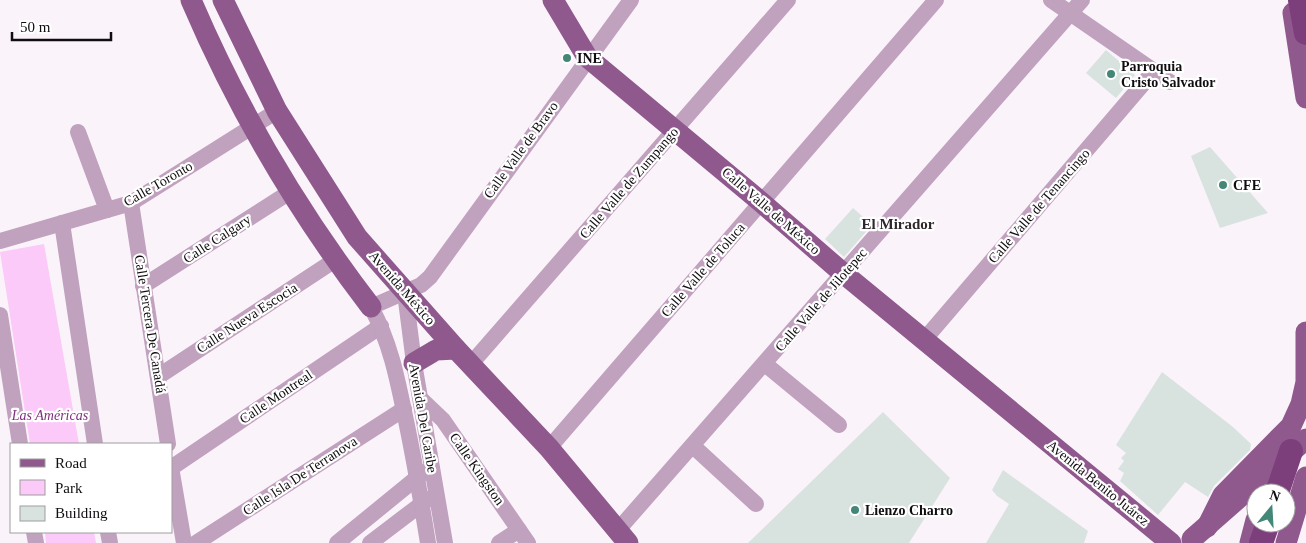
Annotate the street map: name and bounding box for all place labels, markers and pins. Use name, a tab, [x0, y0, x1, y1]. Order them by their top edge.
place label: INE	[577, 51, 602, 66]
marker: INE	[561, 52, 573, 64]
place label: Parroquia Cristo Salvador	[1121, 59, 1216, 90]
marker: Parroquia Cristo Salvador	[1105, 68, 1117, 80]
place label: CFE	[1233, 178, 1261, 193]
marker: CFE	[1217, 179, 1229, 191]
place label: Lienzo Charro	[865, 503, 953, 518]
marker: Lienzo Charro	[849, 504, 861, 516]

